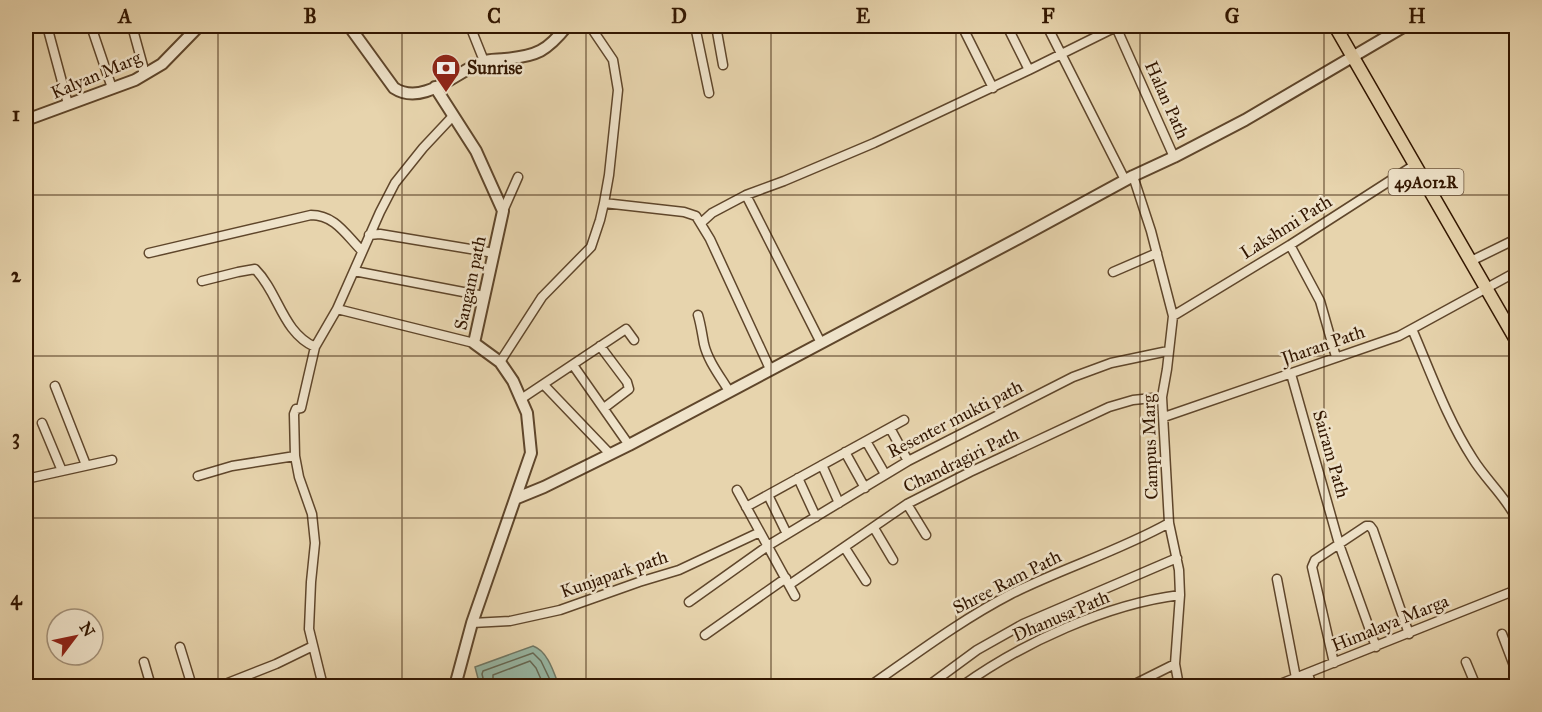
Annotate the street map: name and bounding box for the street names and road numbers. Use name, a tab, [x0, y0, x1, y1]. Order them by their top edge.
street label: Kalyan Marg	[48, 46, 145, 105]
street label: Halan Path	[1140, 58, 1194, 142]
road number: 49A012R	[1388, 169, 1464, 195]
street label: Lakshmi Path	[1236, 190, 1336, 264]
street label: Sangam path	[449, 234, 492, 332]
street label: Jharan Path	[1276, 320, 1368, 371]
street label: Resenter mukti path	[883, 375, 1027, 463]
street label: Campus Marg	[1137, 393, 1164, 500]
street label: Sairam Path	[1308, 408, 1354, 500]
street label: Chandragiri Path	[900, 423, 1023, 498]
street label: Kunjapark path	[557, 545, 671, 603]
street label: Shree Ram Path	[949, 545, 1065, 619]
street label: Dhanusa Path	[1009, 586, 1113, 646]
street label: Himalaya Marga	[1328, 589, 1452, 657]

